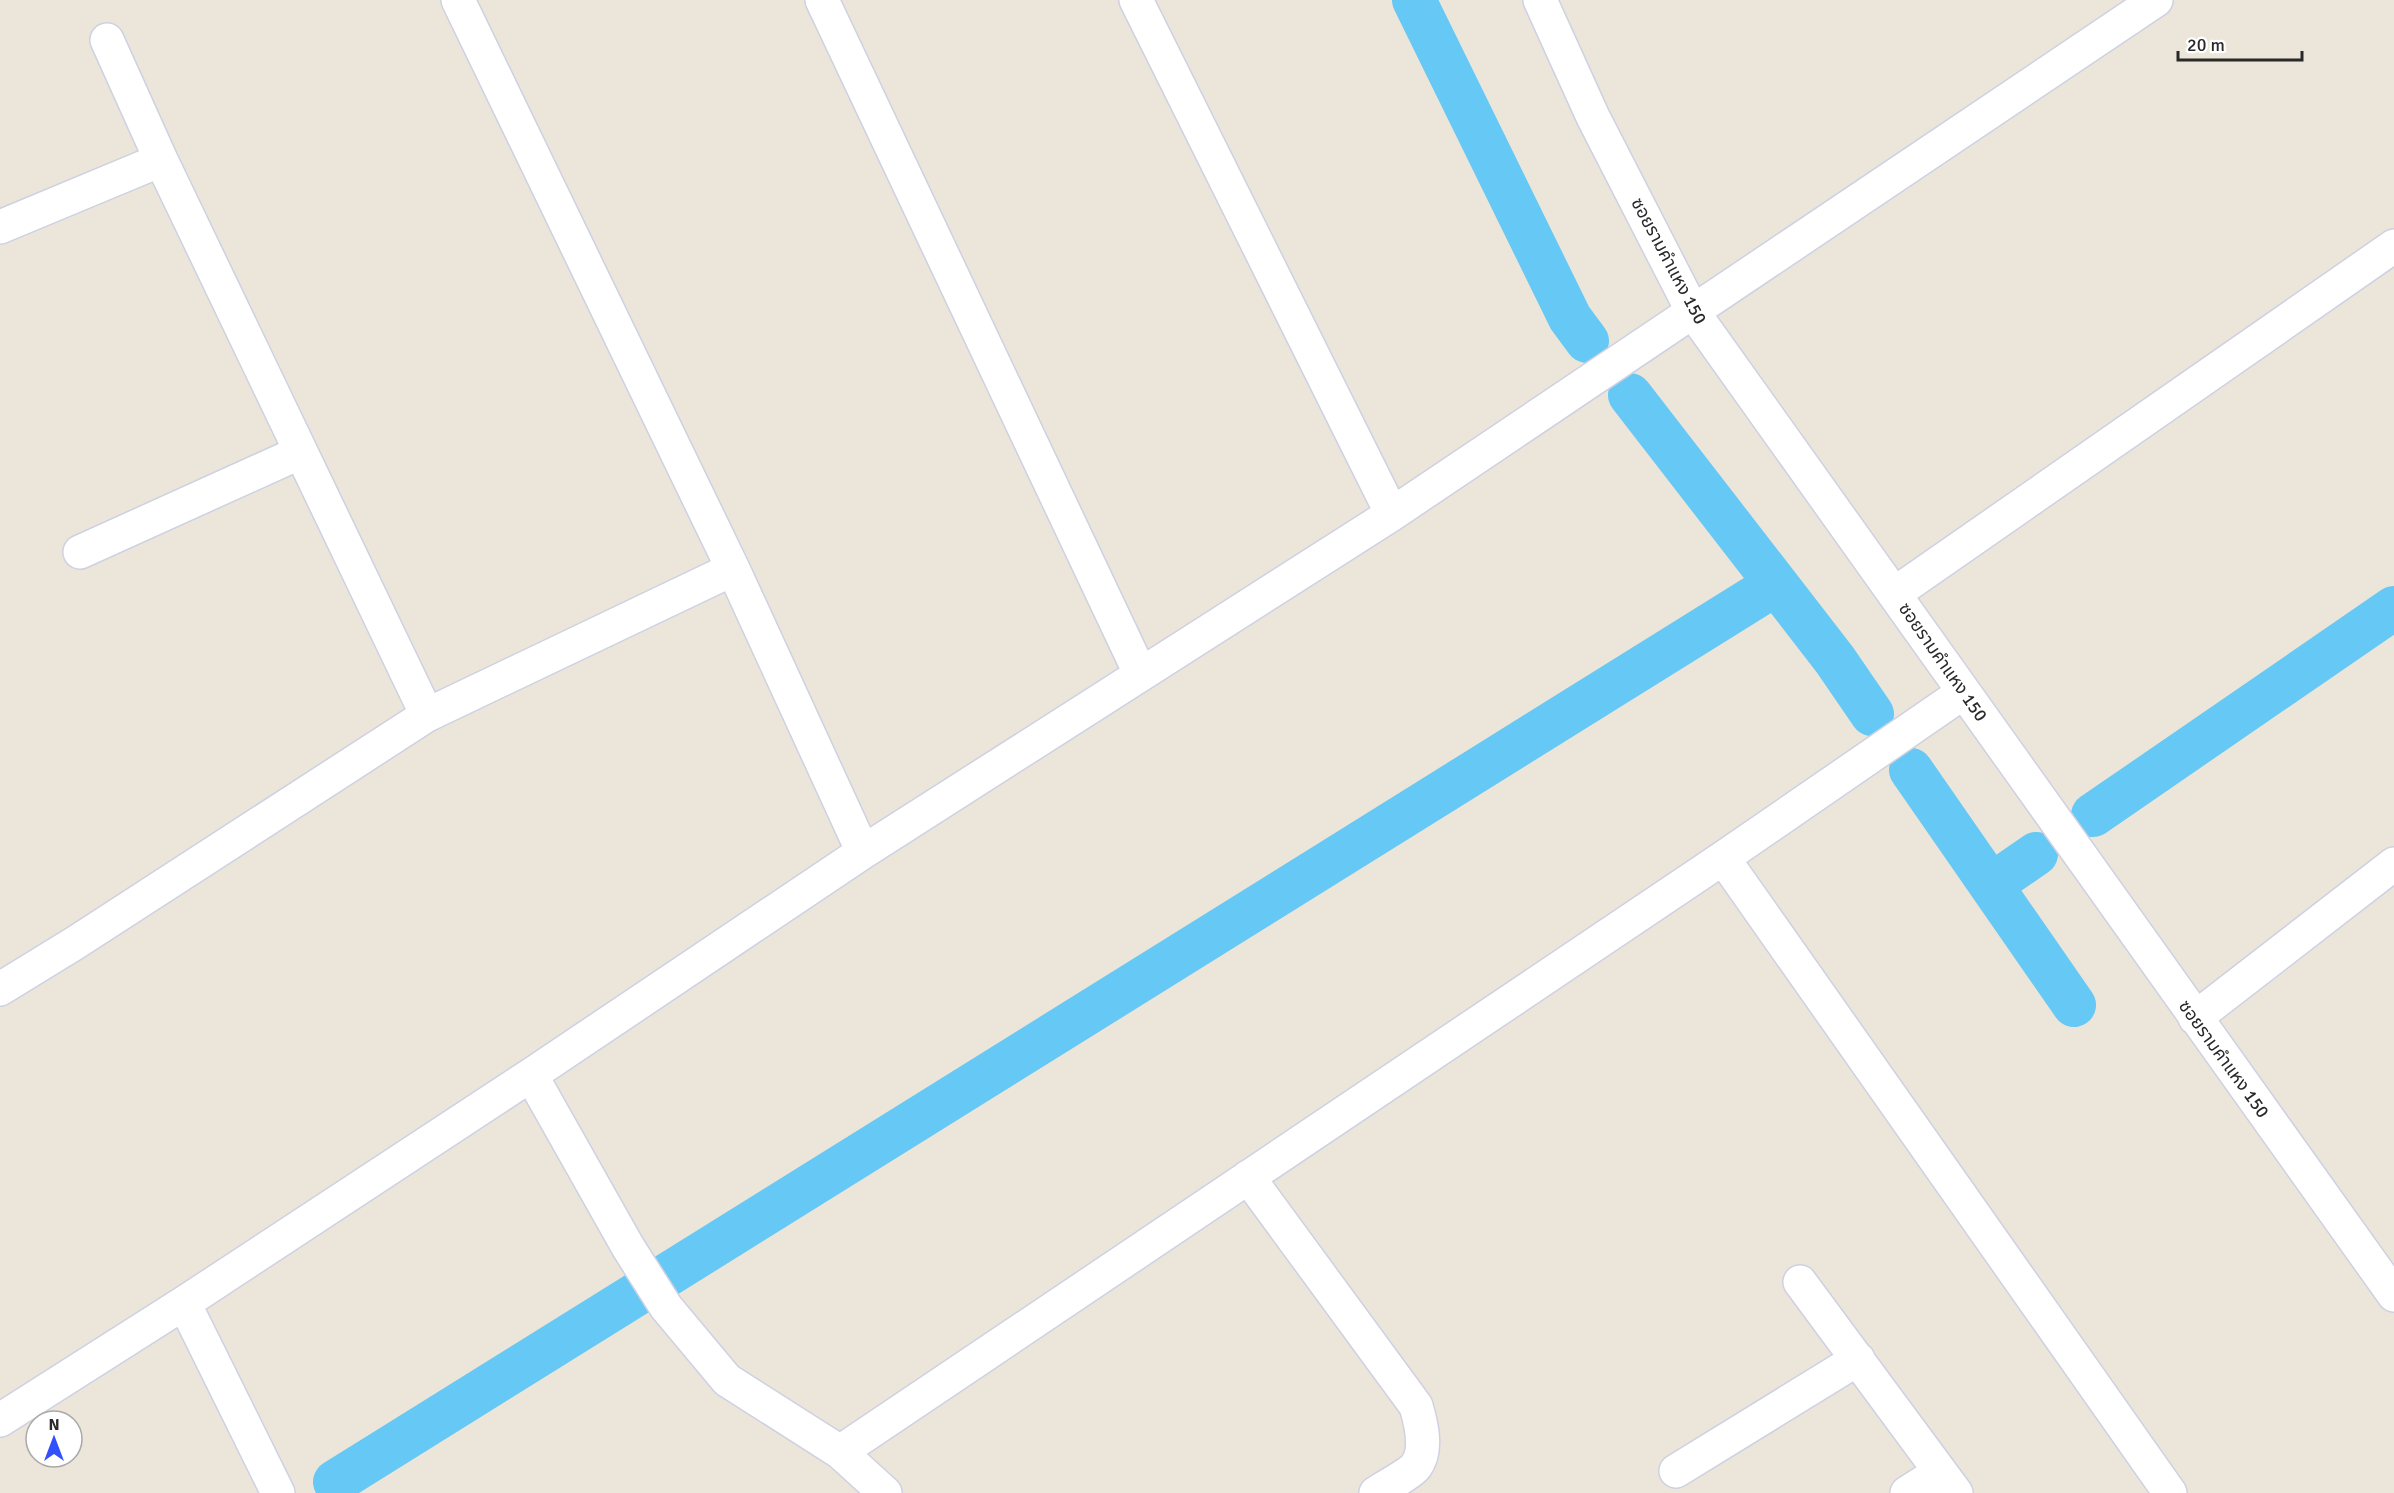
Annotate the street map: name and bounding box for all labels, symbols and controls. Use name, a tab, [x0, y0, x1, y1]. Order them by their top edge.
scale bar	[2178, 24, 2302, 62]
text: 20 m	[2187, 34, 2225, 56]
street label: ซอยรามคำแหง 150	[1626, 194, 1712, 328]
street label: ซอยรามคำแหง 150	[1894, 598, 1992, 726]
street label: ซอยรามคำแหง 150	[2174, 996, 2274, 1122]
north arrow	[24, 1409, 84, 1469]
text: N	[48, 1415, 60, 1435]

